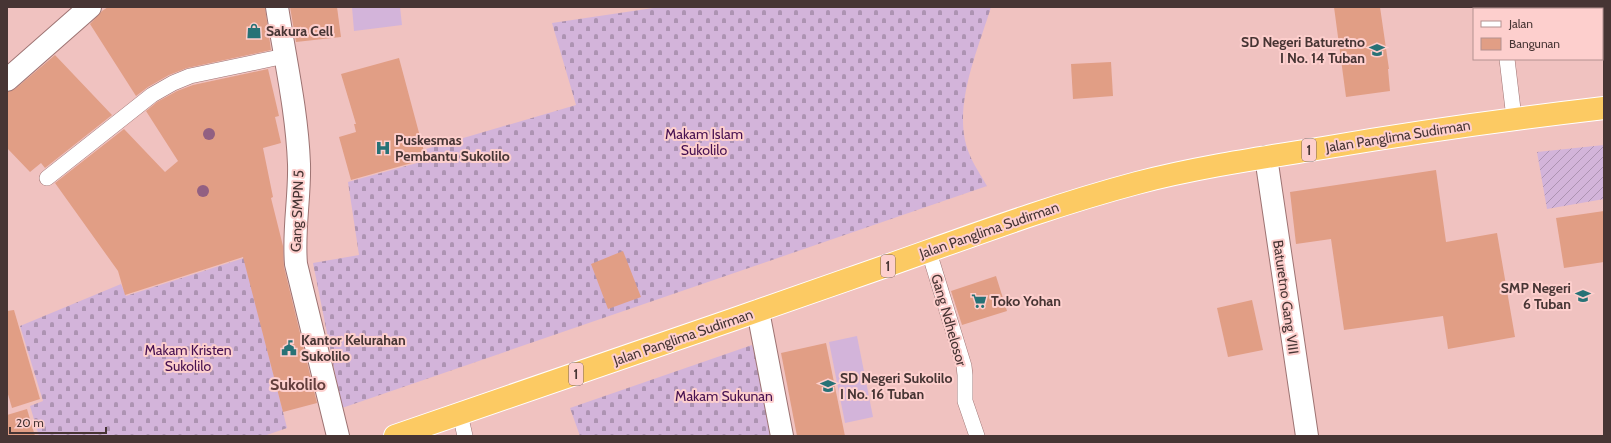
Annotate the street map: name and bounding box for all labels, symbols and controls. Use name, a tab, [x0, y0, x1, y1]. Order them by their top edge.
legend	[1473, 8, 1603, 60]
text: Jalan	[1508, 16, 1533, 31]
shop icon: Sakura Cell	[245, 22, 263, 40]
place label: Sakura Cell	[266, 22, 334, 40]
place label: SD Negeri Baturetno I No. 14 Tuban	[1241, 33, 1365, 67]
text: Bangunan	[1509, 36, 1560, 51]
school or university icon: SD Negeri Baturetno I No. 14 Tuban	[1368, 41, 1386, 59]
street label: Jalan Panglima Sudirman	[1323, 116, 1472, 156]
park label: Makam Islam Sukolilo	[665, 125, 743, 159]
place label: Puskesmas Pembantu Sukolilo	[395, 131, 510, 165]
hospital icon: Puskesmas Pembantu Sukolilo	[374, 139, 392, 157]
road number: 1	[1302, 139, 1316, 161]
street label: Gang SMPN 5	[287, 170, 307, 252]
street label: Jalan Panglima Sudirman	[916, 198, 1061, 263]
street label: Baturetno Gang VIII	[1269, 239, 1303, 355]
road number: 1	[881, 255, 895, 277]
street label: Gang Ndhelosor	[927, 272, 971, 369]
place label: SMP Negeri 6 Tuban	[1501, 279, 1571, 313]
school or university icon: SMP Negeri 6 Tuban	[1574, 287, 1592, 305]
supermarket icon: Toko Yohan	[970, 292, 988, 310]
place label: Toko Yohan	[991, 292, 1061, 310]
street label: Jalan Panglima Sudirman	[610, 305, 755, 370]
place label: Kantor Kelurahan Sukolilo	[301, 331, 406, 365]
public building icon: Kantor Kelurahan Sukolilo	[280, 339, 298, 357]
park label: Makam Kristen Sukolilo	[144, 341, 232, 375]
road number: 1	[569, 363, 583, 385]
place label: SD Negeri Sukolilo I No. 16 Tuban	[840, 369, 952, 403]
district label: Sukolilo	[270, 375, 326, 394]
school or university icon: SD Negeri Sukolilo I No. 16 Tuban	[819, 377, 837, 395]
park label: Makam Sukunan	[675, 387, 773, 405]
scale bar	[10, 409, 106, 435]
text: 20 m	[16, 415, 44, 430]

